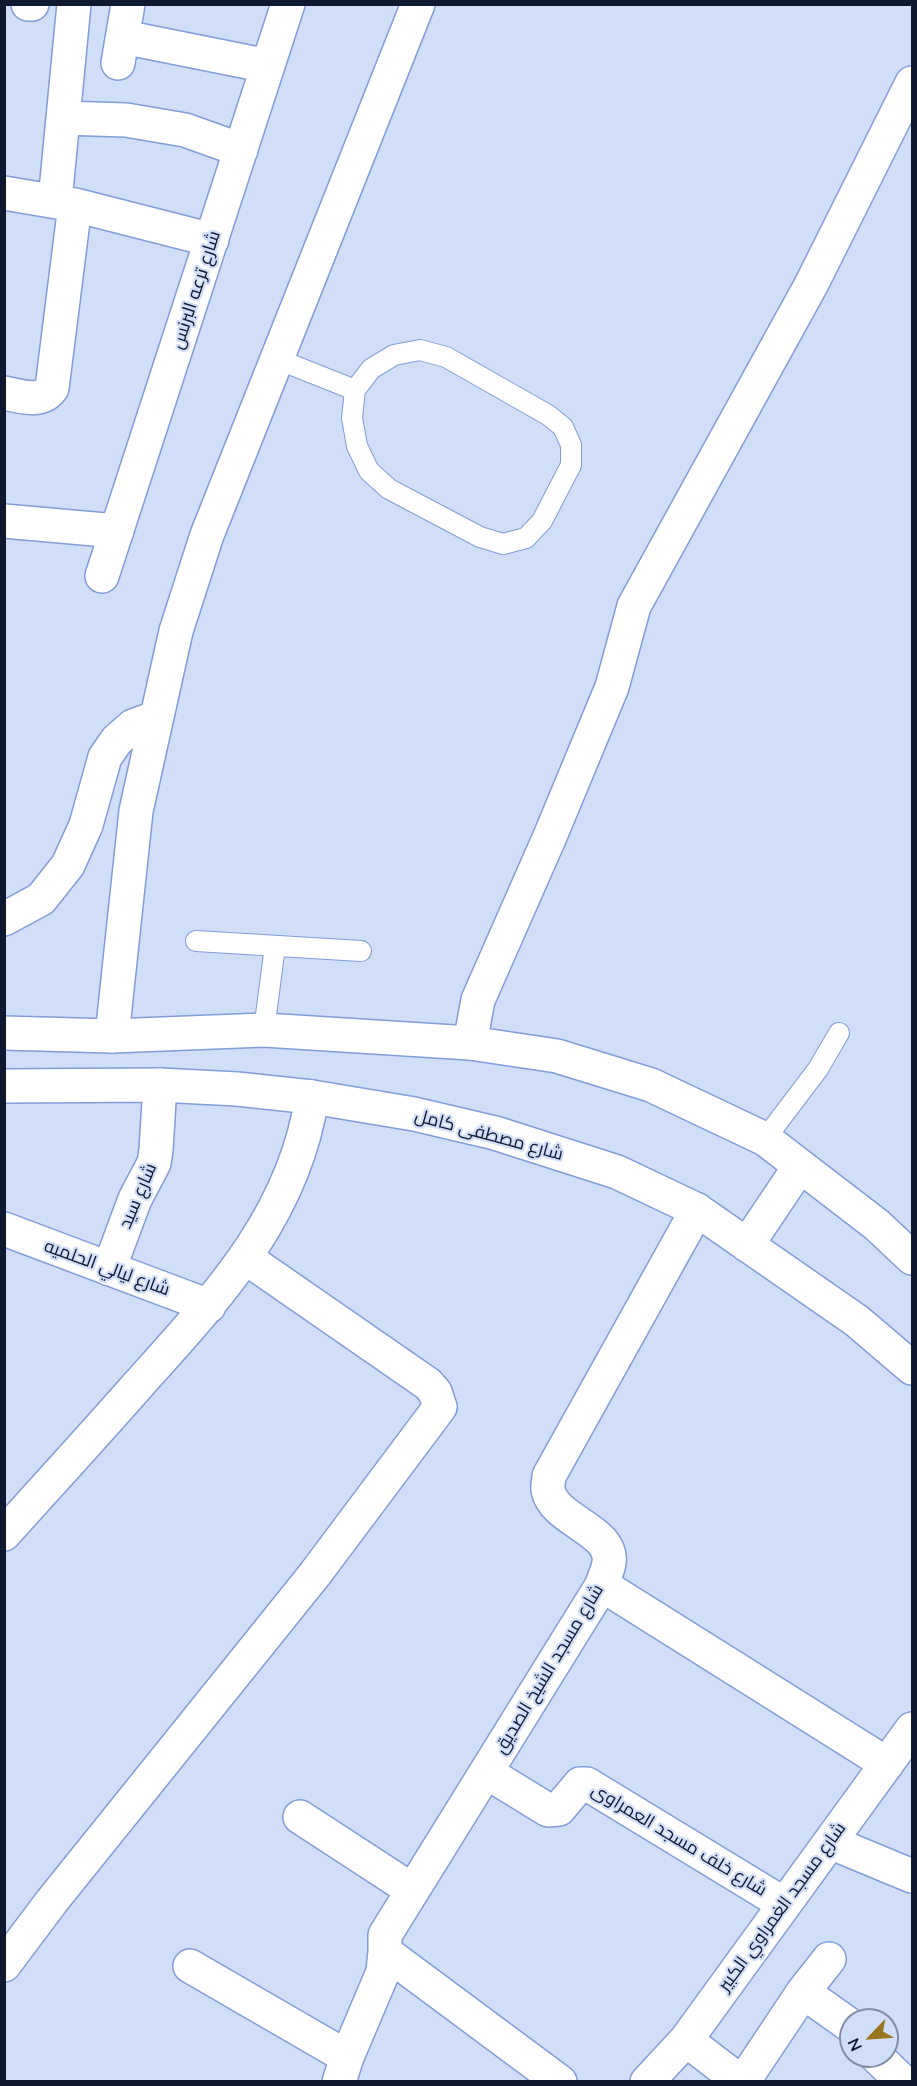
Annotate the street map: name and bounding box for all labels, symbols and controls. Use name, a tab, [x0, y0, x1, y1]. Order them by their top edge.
street label: شارع ترعه البرنس	[167, 228, 225, 352]
street label: شارع مصطفى كامل	[412, 1105, 566, 1165]
street label: شارع سيد	[115, 1160, 161, 1232]
street label: شارع ليالي الحلميه	[41, 1235, 173, 1301]
street label: شارع مسجد الشيخ الصديق	[490, 1580, 608, 1758]
street label: شارع خلف مسجد العمراوى	[587, 1779, 771, 1901]
street label: شارع مسجد الغمراوي الكبير	[713, 1818, 851, 1996]
north arrow	[839, 2008, 899, 2068]
text: N	[843, 2035, 866, 2054]

